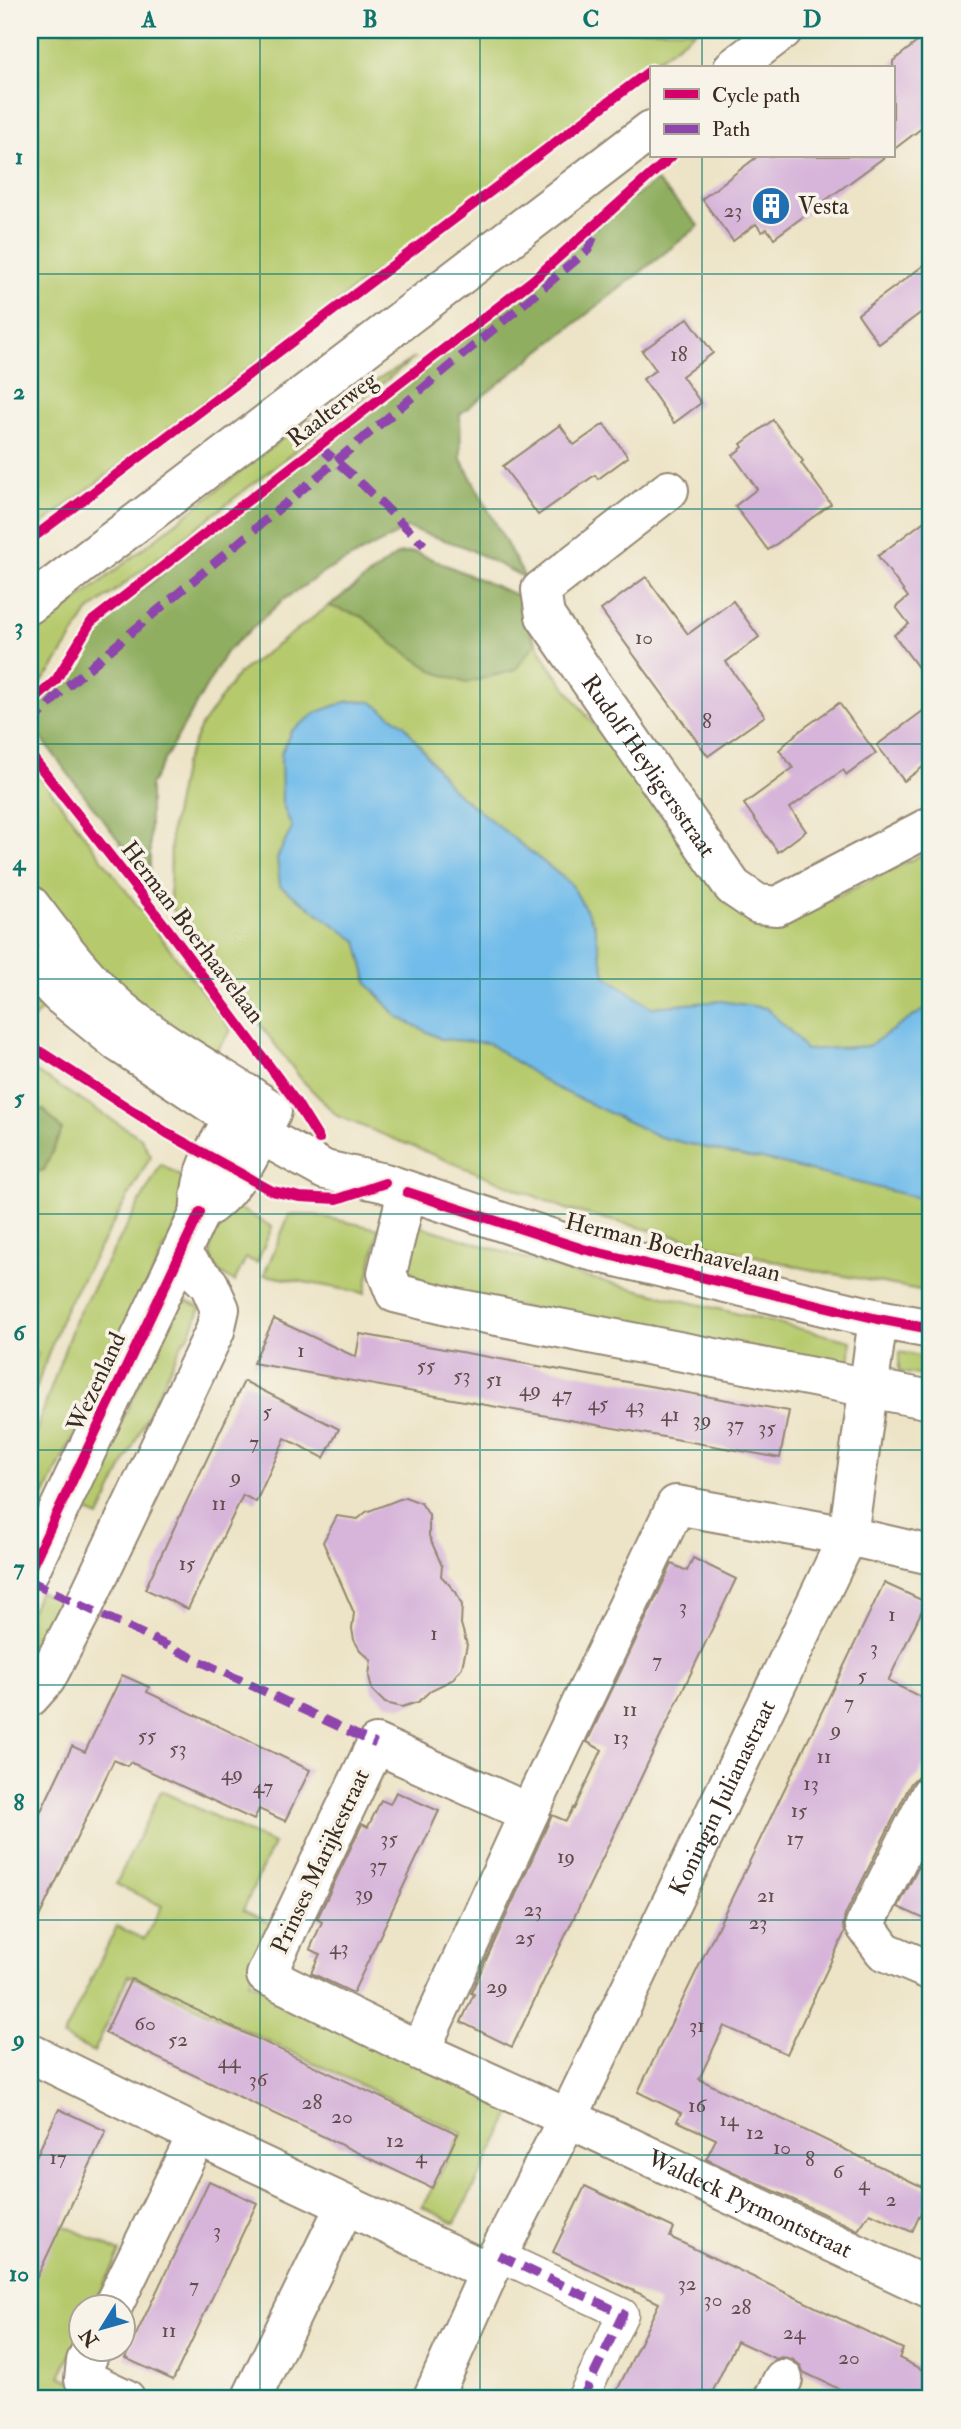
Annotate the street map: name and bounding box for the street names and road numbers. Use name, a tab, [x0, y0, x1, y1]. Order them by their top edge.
street label: Raalterweg	[281, 364, 385, 454]
street label: Rudolf Heyligersstraat	[574, 669, 723, 864]
street label: Herman Boerhaavelaan	[114, 835, 271, 1030]
street label: Herman Boerhaavelaan	[562, 1206, 784, 1289]
street label: Wezenland	[59, 1327, 133, 1438]
street label: Koningin Julianastraat	[662, 1695, 783, 1901]
street label: Prinses Marijkestraat	[264, 1764, 377, 1959]
street label: Waldeck Pyrmontstraat	[642, 2142, 857, 2266]

